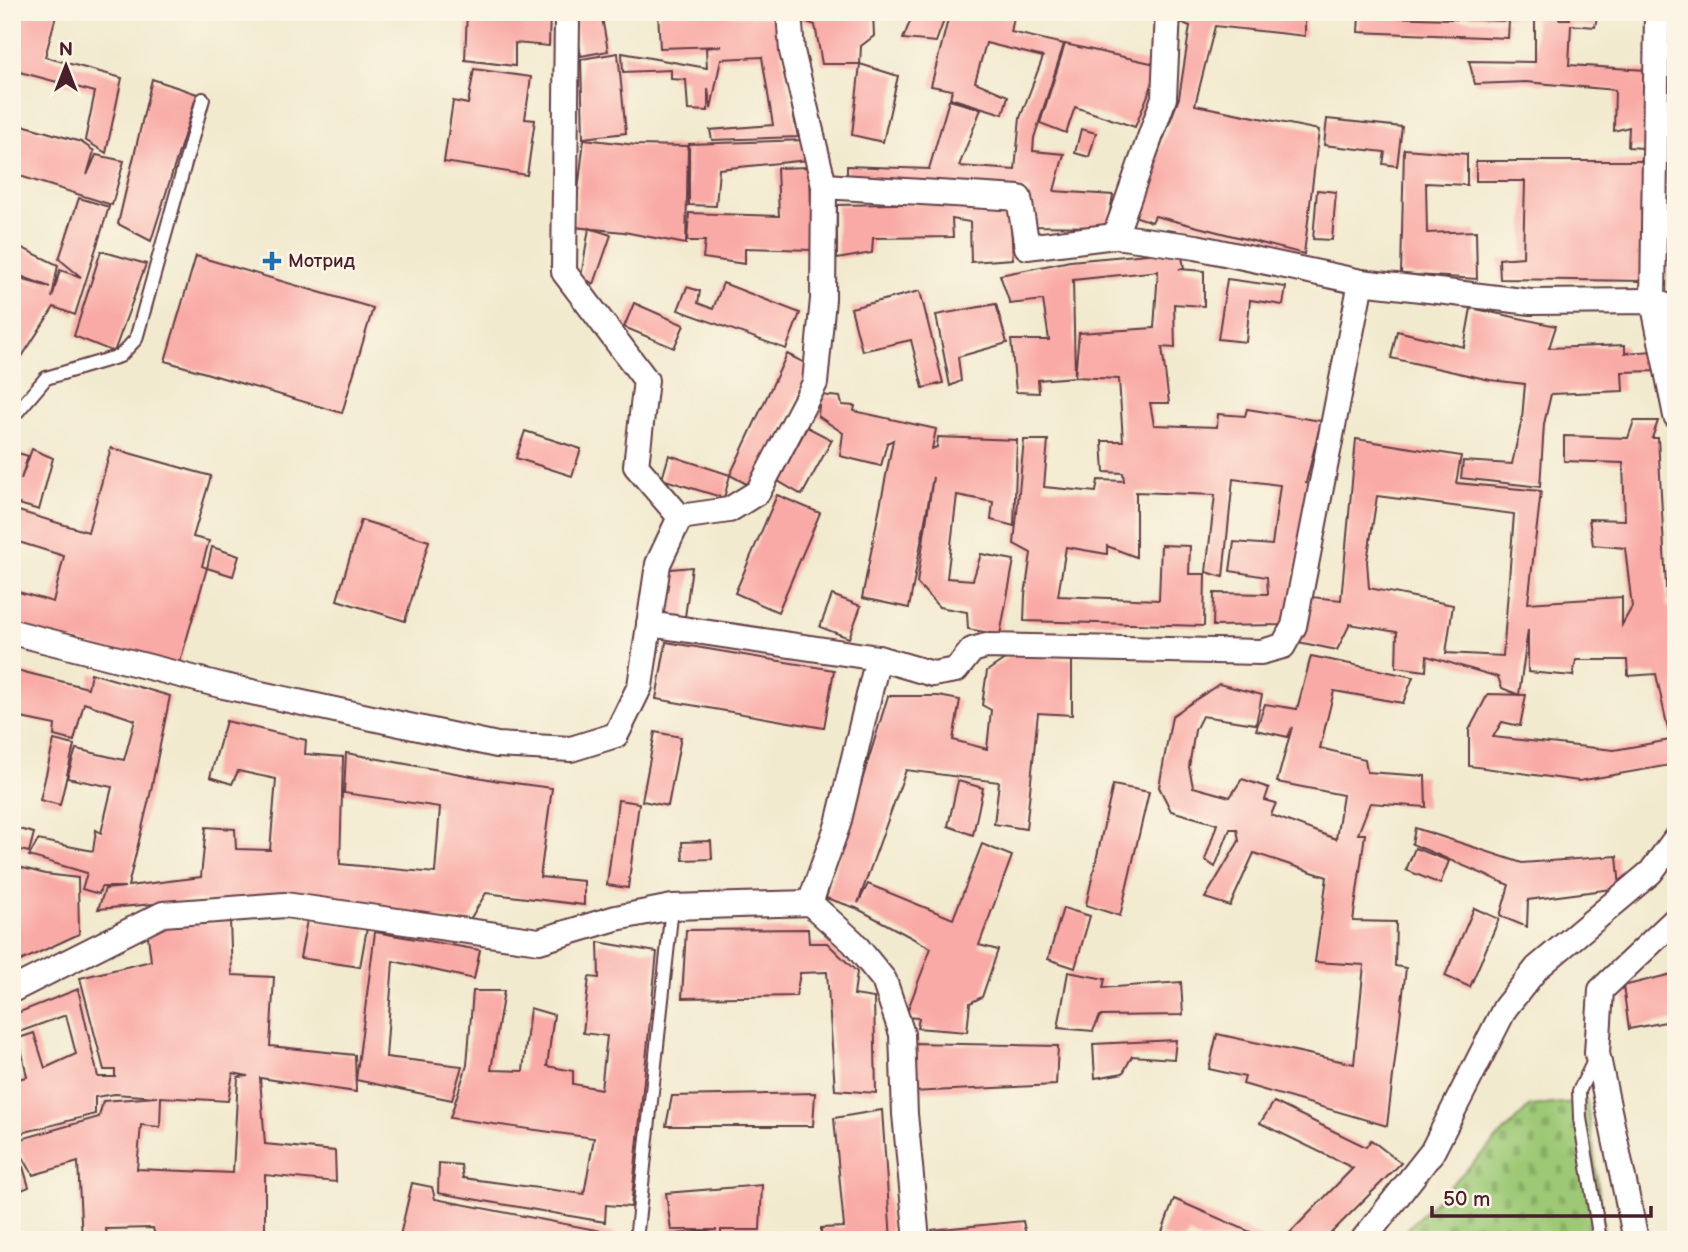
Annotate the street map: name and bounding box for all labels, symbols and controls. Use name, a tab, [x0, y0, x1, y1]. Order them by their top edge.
north arrow	[32, 32, 102, 102]
text: N	[59, 39, 73, 62]
place label: Мотрид	[288, 250, 356, 273]
marker: Мотрид	[262, 251, 282, 271]
scale bar	[1432, 1175, 1651, 1219]
text: 50 m	[1443, 1187, 1490, 1212]

